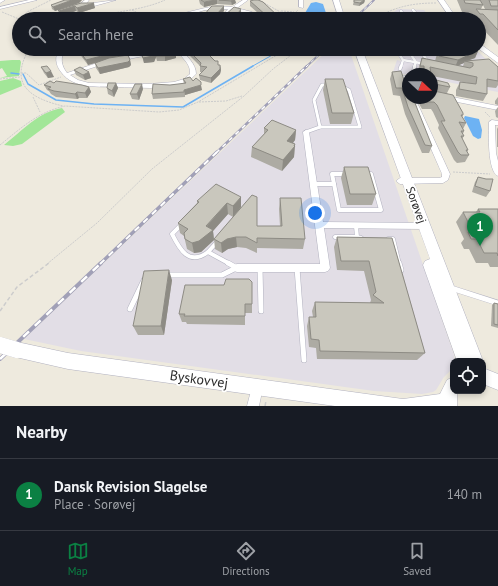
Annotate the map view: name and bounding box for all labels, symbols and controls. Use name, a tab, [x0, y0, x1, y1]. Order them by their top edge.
search box	[12, 12, 486, 56]
icon: search	[26, 23, 48, 45]
text: Search here	[58, 25, 134, 44]
north arrow	[402, 68, 438, 104]
street label: Sorøvej	[403, 184, 430, 225]
your location	[305, 203, 325, 223]
pin: 1	[467, 213, 493, 246]
map controls	[450, 358, 486, 394]
button: locate	[450, 358, 486, 394]
street label: Byskovvej	[169, 366, 229, 392]
text: Nearby	[16, 421, 67, 443]
text: Dansk Revision Slagelse	[54, 477, 207, 496]
text: 1	[25, 486, 33, 503]
text: 140 m	[447, 486, 482, 503]
text: Place · Sorøvej	[54, 496, 135, 513]
tab: Map	[67, 540, 89, 578]
tab: Directions	[222, 540, 270, 578]
tab: Saved	[403, 540, 431, 578]

